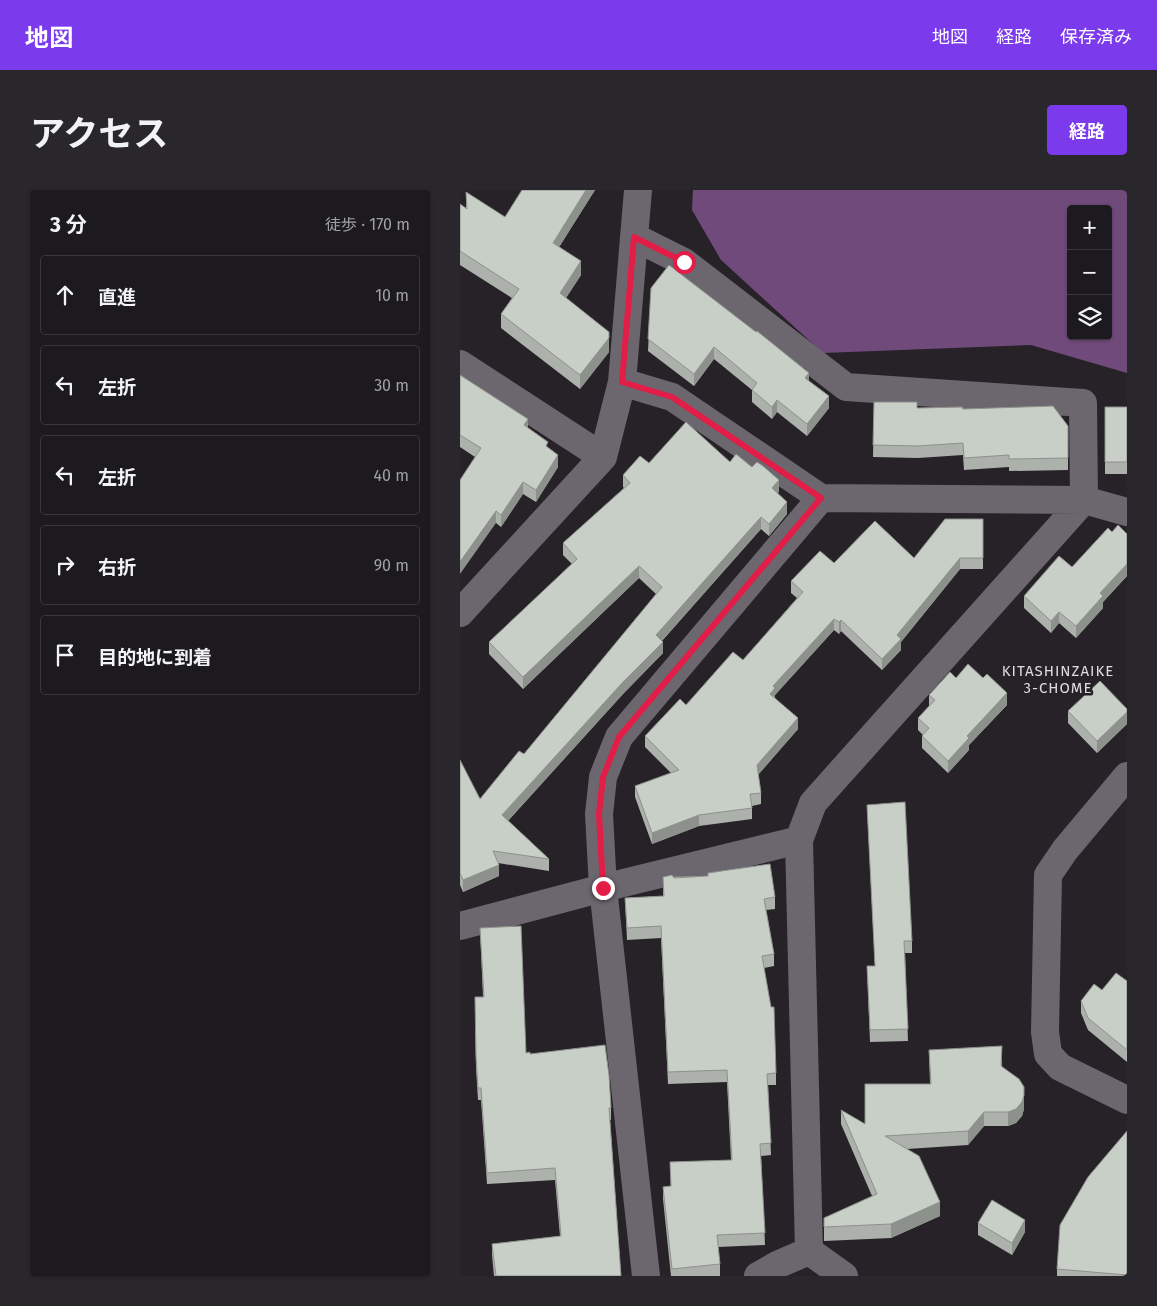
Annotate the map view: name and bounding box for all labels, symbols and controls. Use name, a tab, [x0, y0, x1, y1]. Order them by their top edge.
text: 地図	[25, 24, 73, 52]
text: 地図	[932, 26, 968, 48]
text: 経路	[996, 26, 1032, 48]
text: 保存済み	[1060, 26, 1132, 48]
button: 経路	[1047, 105, 1127, 155]
text: アクセス	[30, 113, 168, 155]
map controls	[1067, 205, 1112, 340]
button: +	[1067, 205, 1112, 250]
text: 3 分	[50, 212, 87, 238]
text: 徒歩 · 170 m	[325, 215, 410, 234]
button: −	[1067, 250, 1112, 295]
route start	[673, 251, 696, 274]
icon: ahead	[51, 281, 79, 309]
text: 直進	[98, 286, 136, 309]
text: 10 m	[375, 286, 409, 305]
button: layers	[1067, 295, 1112, 340]
icon: left	[51, 371, 79, 399]
text: 左折	[98, 376, 136, 399]
text: 30 m	[374, 376, 409, 395]
icon: left	[51, 461, 79, 489]
text: 左折	[98, 466, 136, 489]
text: 40 m	[374, 466, 409, 485]
icon: right	[51, 551, 79, 579]
text: 右折	[98, 556, 136, 579]
text: 90 m	[374, 556, 409, 575]
icon: arrive	[51, 641, 79, 669]
text: 目的地に到着	[98, 646, 212, 669]
district label: KITASHINZAIKE 3-CHOME	[1002, 662, 1114, 697]
route end	[592, 877, 615, 900]

